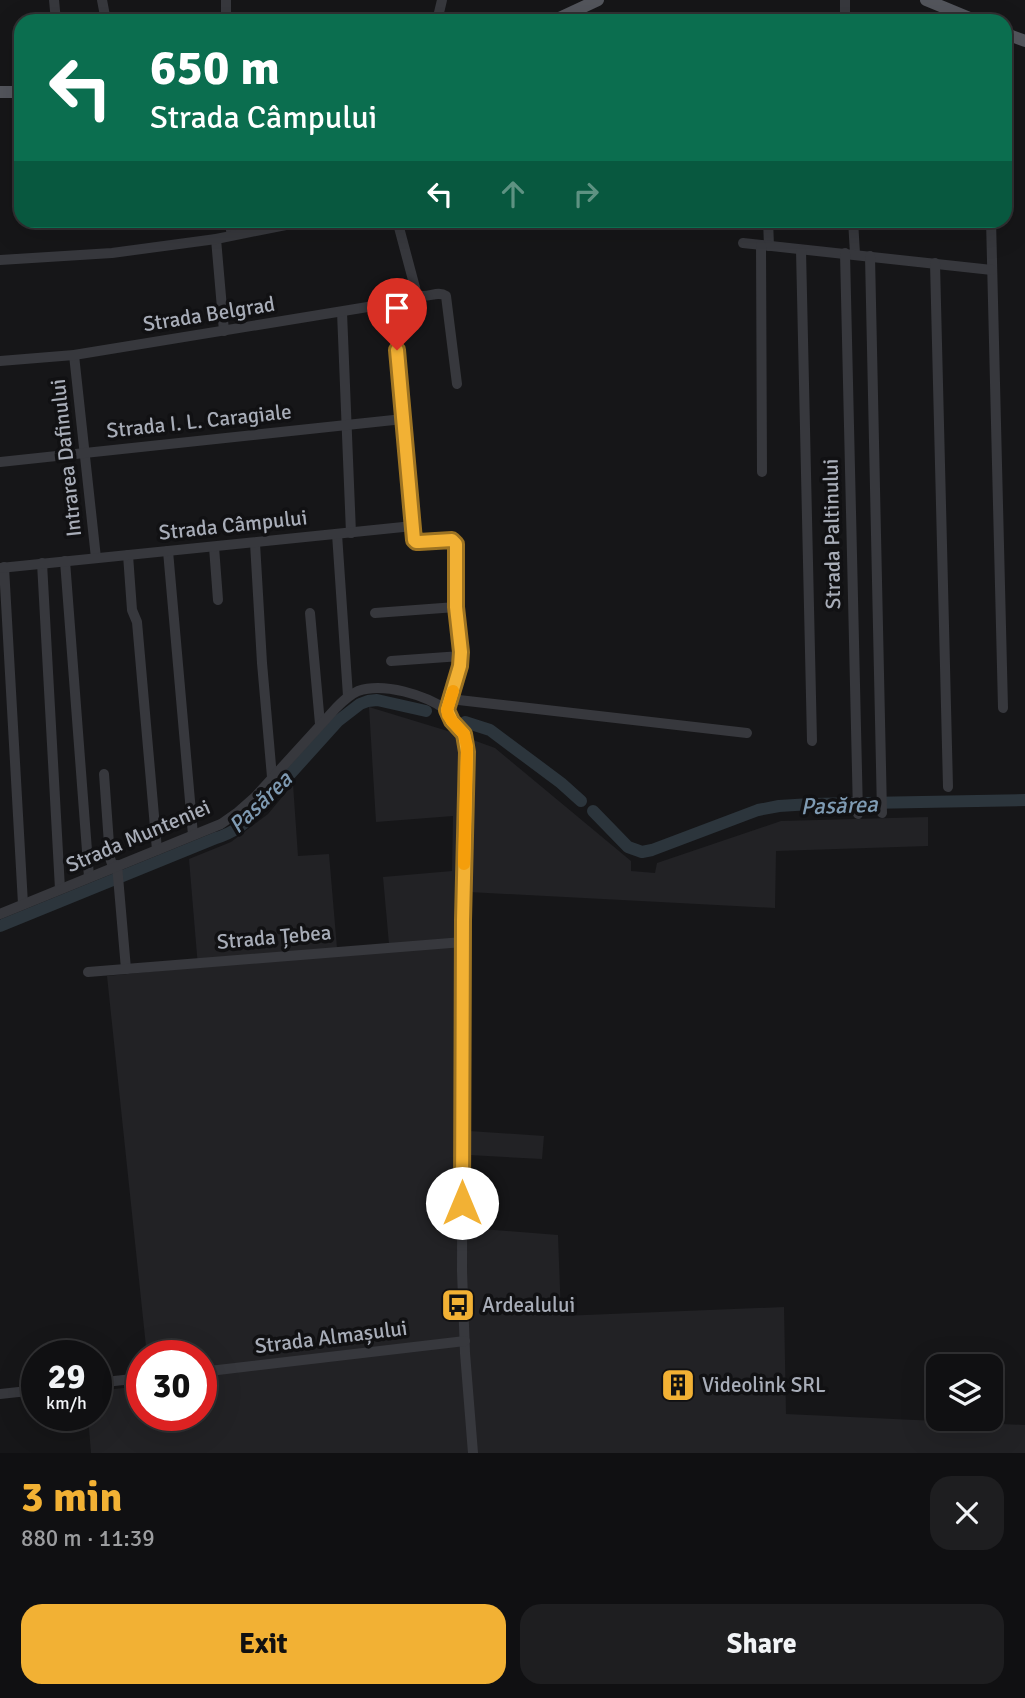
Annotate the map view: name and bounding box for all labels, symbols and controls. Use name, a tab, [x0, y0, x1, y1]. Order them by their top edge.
text: 650 m	[150, 38, 280, 98]
icon: left	[35, 42, 126, 133]
text: Strada Câmpului	[150, 98, 377, 137]
icon: left	[421, 175, 459, 213]
icon: ahead	[494, 175, 532, 213]
icon: right	[567, 175, 605, 213]
pin	[367, 278, 427, 350]
icon: arrive	[378, 289, 416, 327]
street label: Strada Belgrad	[141, 291, 277, 337]
street label: Intrarea Dafinului	[45, 378, 87, 538]
street label: Strada I. L. Caragiale	[105, 398, 293, 444]
street label: Strada Paltinului	[818, 458, 846, 610]
street label: Strada Câmpului	[157, 504, 309, 546]
water label: Pasărea	[223, 764, 299, 840]
water label: Pasărea	[800, 790, 879, 821]
street label: Strada Munteniei	[62, 794, 214, 878]
street label: Strada Țebea	[216, 919, 332, 955]
position arrow	[425, 1166, 499, 1240]
bus stop icon: Ardealului	[439, 1286, 477, 1324]
place label: Ardealului	[482, 1292, 575, 1318]
street label: Strada Almașului	[253, 1315, 409, 1359]
speed limit sign: 30	[126, 1340, 217, 1431]
map controls	[926, 1354, 1003, 1431]
button: layers	[926, 1354, 1003, 1431]
text: 29	[48, 1355, 85, 1398]
building icon: Videolink SRL	[659, 1366, 697, 1404]
place label: Videolink SRL	[702, 1372, 826, 1398]
text: km/h	[46, 1392, 87, 1414]
text: 3 min	[21, 1472, 122, 1523]
button: close	[930, 1476, 1004, 1550]
text: 880 m · 11:39	[21, 1524, 155, 1553]
button: Exit	[21, 1604, 506, 1684]
button: Share	[520, 1604, 1004, 1684]

